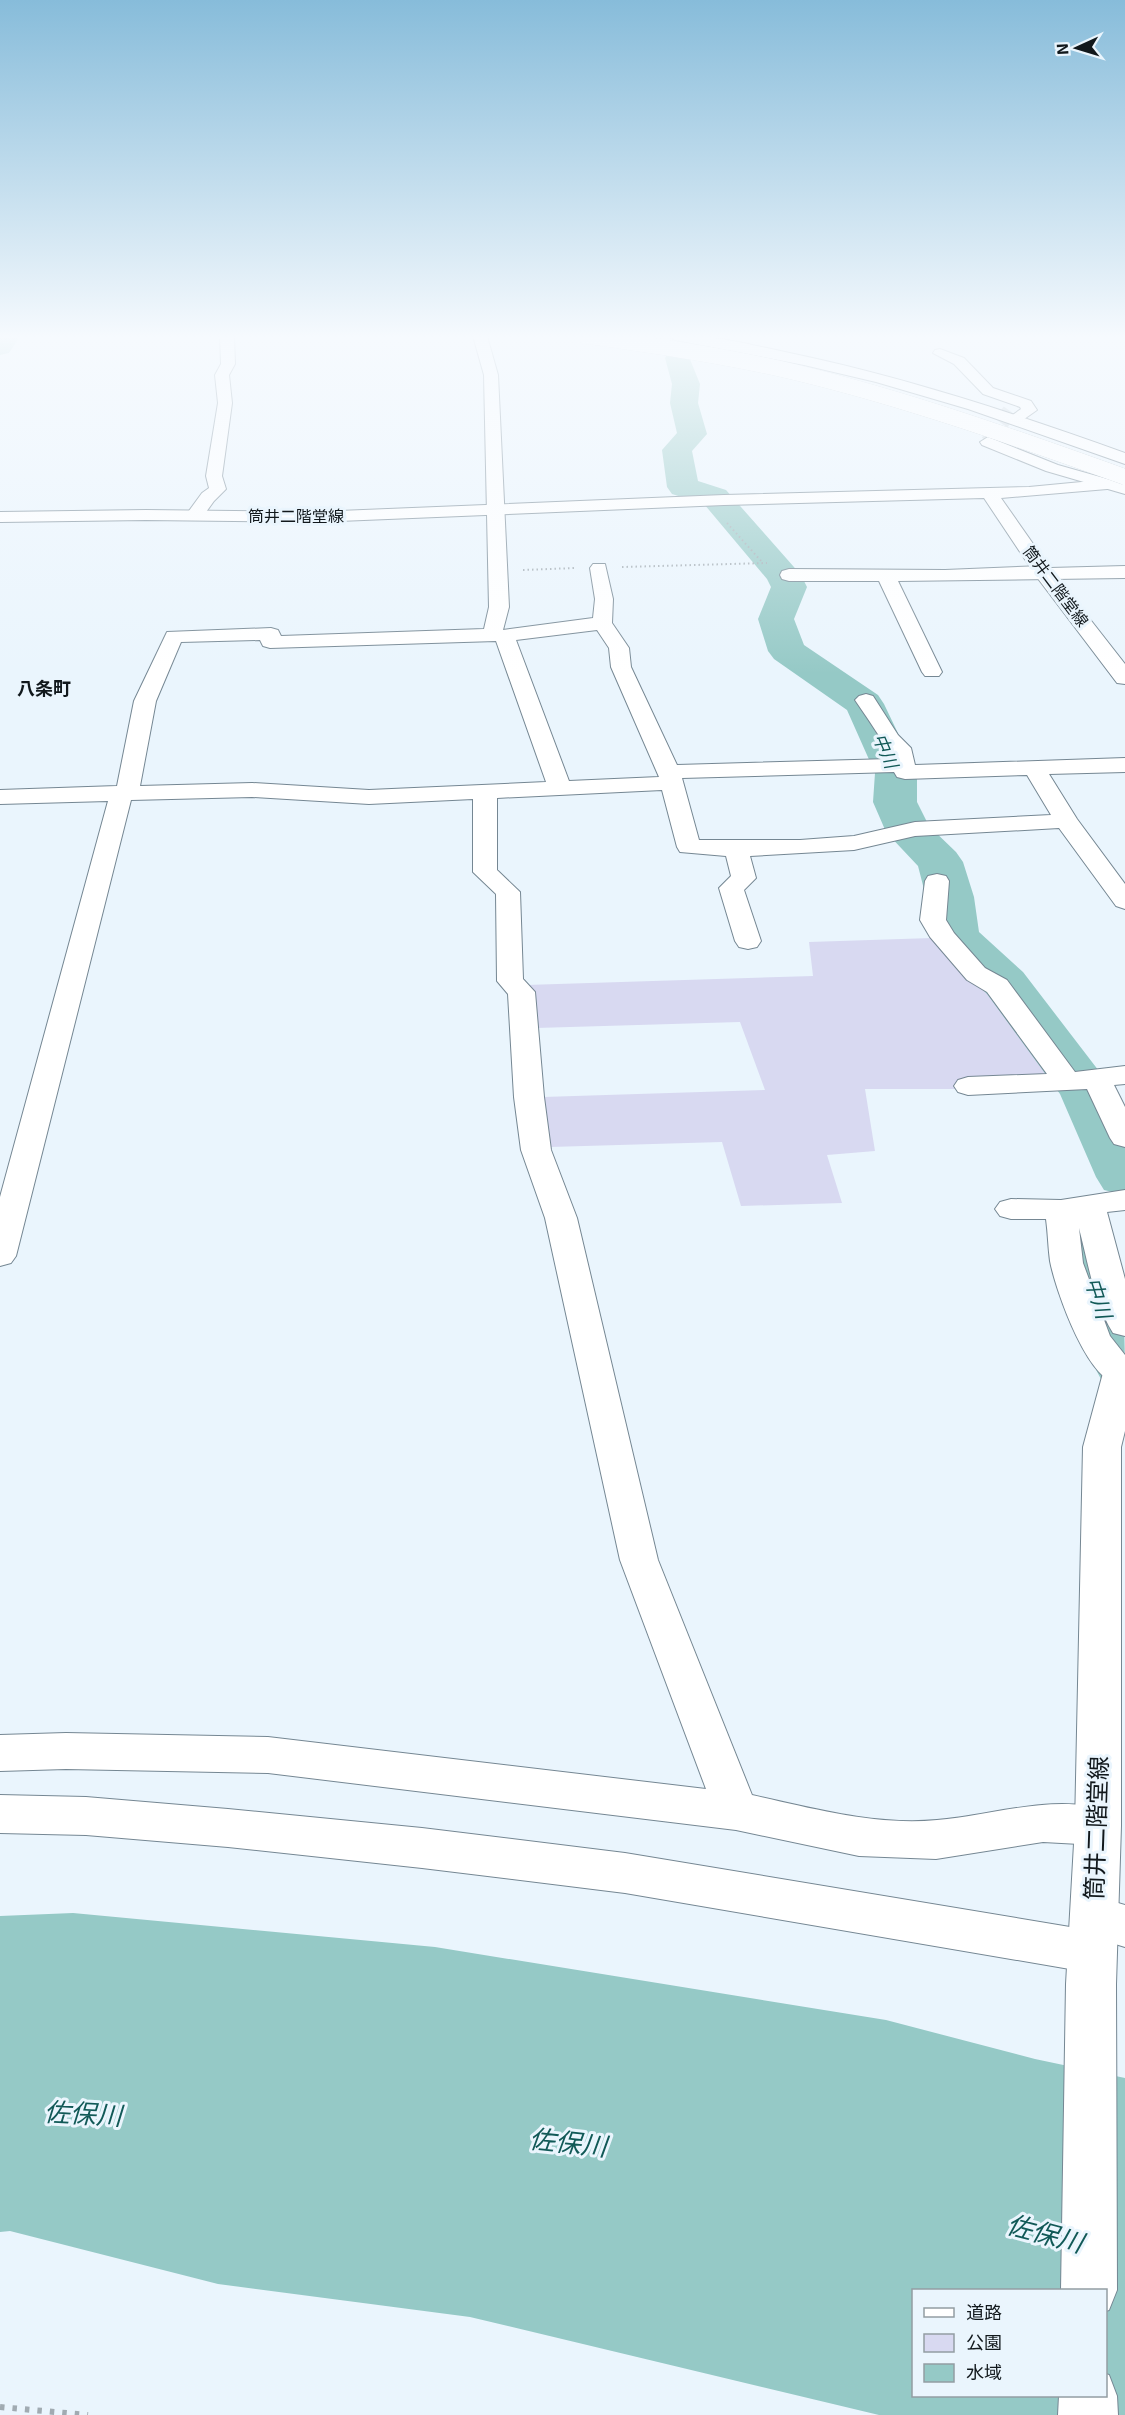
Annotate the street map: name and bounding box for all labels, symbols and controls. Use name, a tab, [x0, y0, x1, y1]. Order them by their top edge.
north arrow	[1047, 18, 1107, 78]
text: N	[1052, 43, 1071, 56]
street label: 筒井二階堂線	[248, 506, 344, 525]
street label: 筒井二階堂線	[1020, 542, 1093, 630]
district label: 八条町	[17, 677, 71, 699]
water label: 中川	[869, 730, 904, 773]
water label: 中川	[1081, 1274, 1118, 1323]
street label: 筒井二階堂線	[1078, 1755, 1113, 1900]
water label: 佐保川	[43, 2095, 126, 2130]
water label: 佐保川	[528, 2122, 612, 2161]
water label: 佐保川	[1004, 2207, 1090, 2258]
legend	[912, 2289, 1107, 2397]
text: 道路	[966, 2301, 1002, 2323]
text: 公園	[966, 2331, 1002, 2353]
text: 水域	[966, 2361, 1002, 2383]

